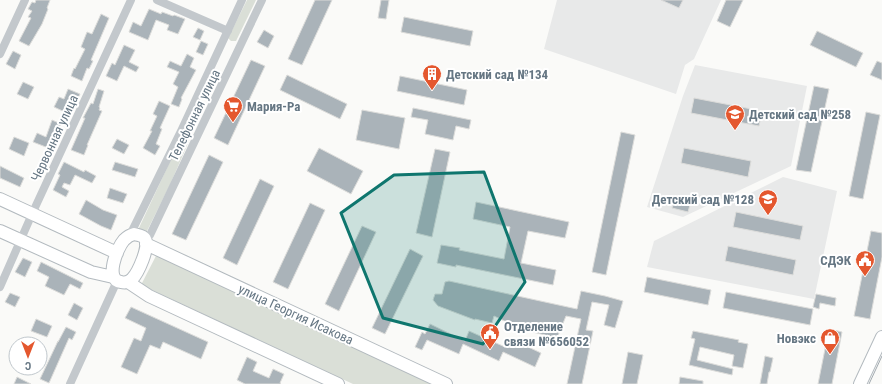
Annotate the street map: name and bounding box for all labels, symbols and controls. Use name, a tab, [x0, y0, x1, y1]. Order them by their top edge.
building icon: Детский сад №134	[421, 63, 443, 91]
street label: Телефонная улица	[166, 67, 223, 163]
place label: Детский сад №134	[446, 67, 549, 82]
street label: Червонная улица	[28, 93, 81, 184]
supermarket icon: Мария-Ра	[222, 95, 244, 123]
place label: Мария-Ра	[247, 99, 300, 114]
school or university icon: Детский сад №258	[724, 103, 746, 131]
place label: Детский сад №258	[749, 107, 851, 122]
school or university icon: Детский сад №128	[757, 188, 779, 216]
place label: Детский сад №128	[652, 192, 754, 207]
public building icon: СДЭК	[854, 249, 876, 277]
place label: СДЭК	[820, 253, 852, 268]
street label: улица Георгия Исакова	[236, 281, 356, 348]
place label: Отделение связи №656052	[504, 319, 589, 349]
public building icon: Отделение связи №656052	[479, 322, 501, 350]
shop icon: Новэкс	[819, 327, 841, 355]
place label: Новэкс	[777, 331, 816, 346]
north arrow	[8, 336, 48, 376]
text: С	[25, 359, 31, 372]

